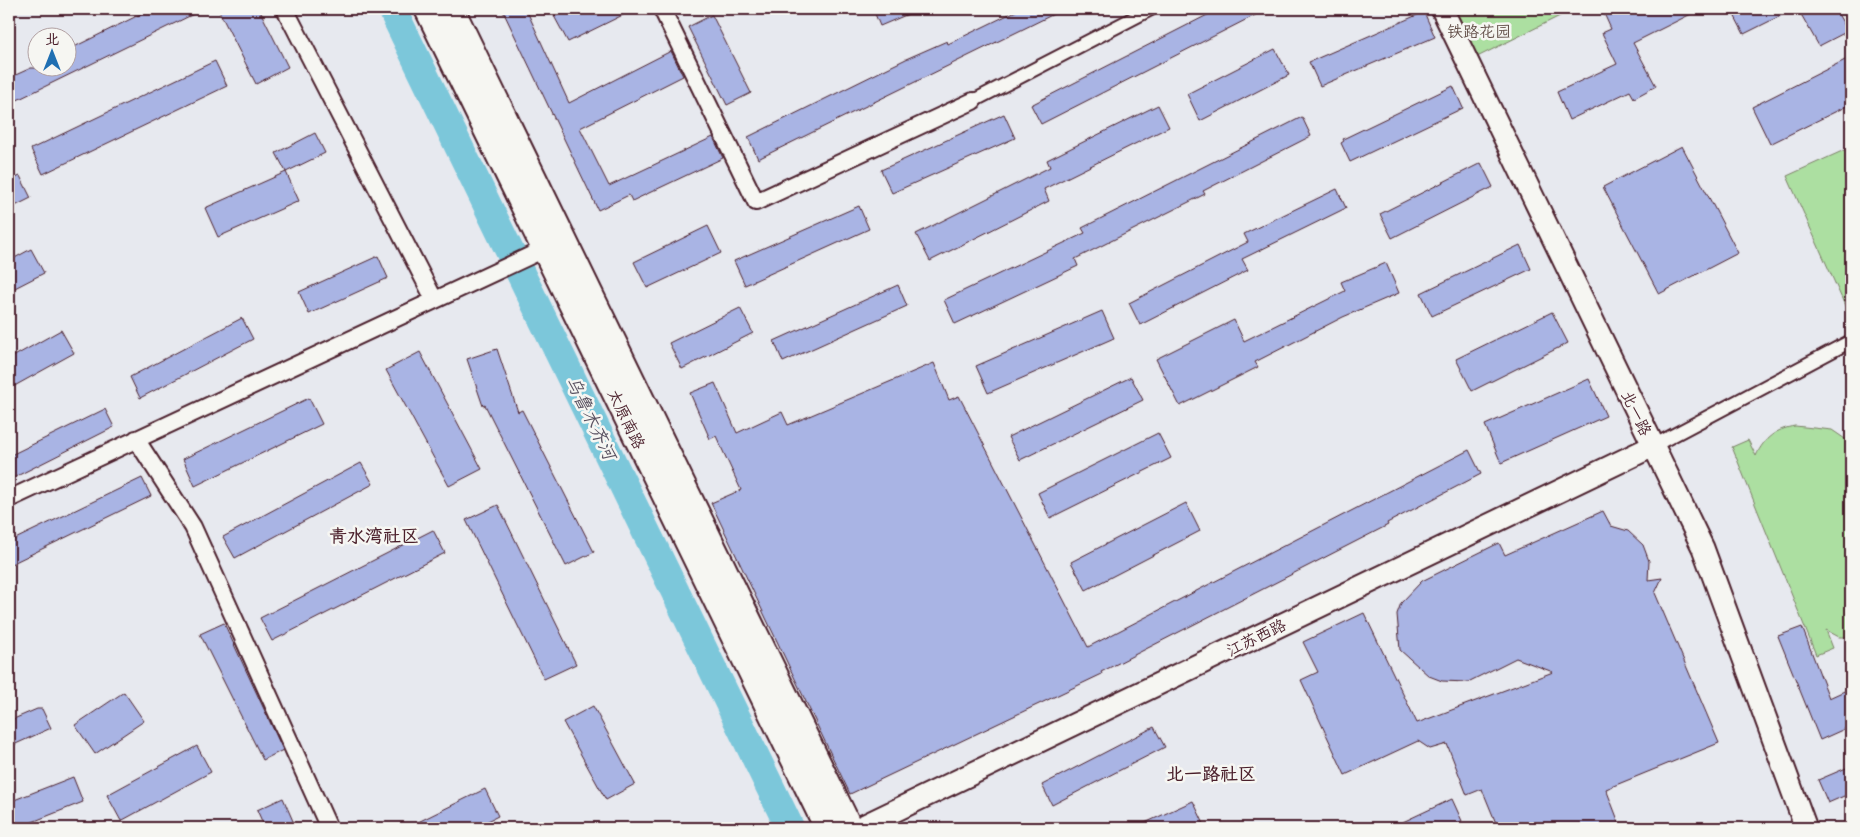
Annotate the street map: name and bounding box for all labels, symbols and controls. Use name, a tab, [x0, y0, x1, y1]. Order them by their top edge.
park label: 铁路花园	[1447, 22, 1511, 41]
north arrow	[28, 28, 78, 78]
text: 北	[45, 31, 59, 48]
water label: 乌鲁木齐河	[561, 373, 622, 466]
street label: 太原南路	[604, 386, 649, 452]
street label: 北一路	[1617, 387, 1656, 439]
district label: 青水湾社区	[329, 525, 419, 547]
street label: 江苏西路	[1223, 615, 1289, 660]
district label: 北一路社区	[1166, 763, 1256, 785]

